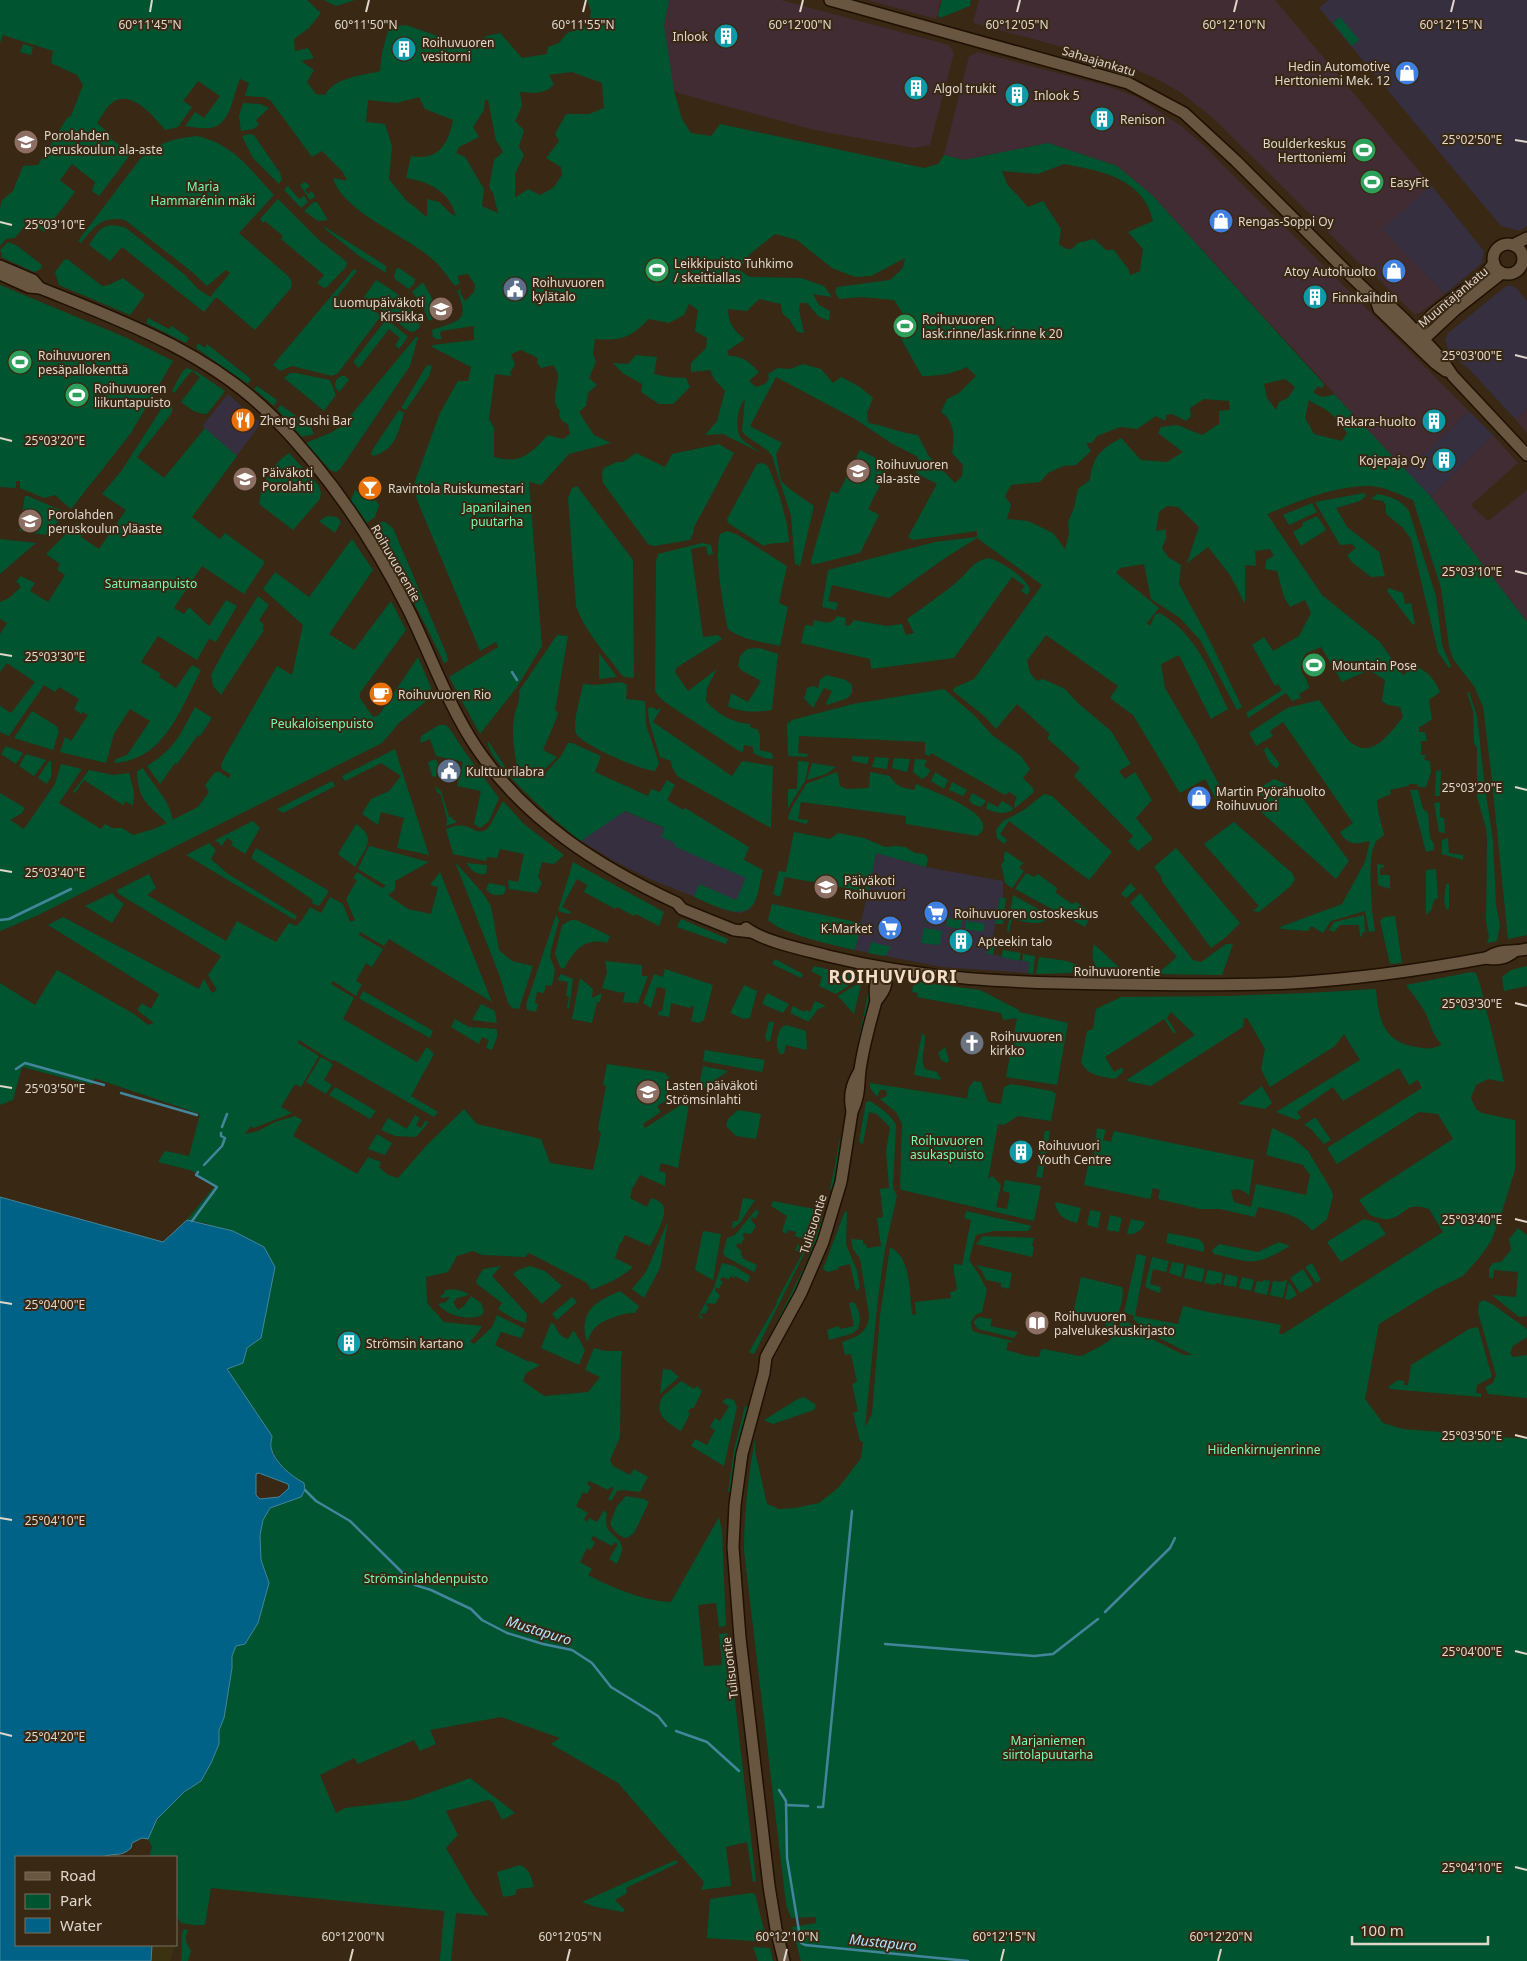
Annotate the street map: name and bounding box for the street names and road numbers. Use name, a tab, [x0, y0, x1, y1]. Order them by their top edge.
street label: Sahaajankatu	[1060, 42, 1138, 80]
street label: Muuntajankatu	[1414, 263, 1492, 331]
street label: Roihuvuorentie	[367, 521, 425, 605]
street label: Roihuvuorentie	[1074, 963, 1160, 980]
street label: Tulisuontie	[795, 1192, 831, 1256]
street label: Tulisuontie	[718, 1636, 742, 1700]

